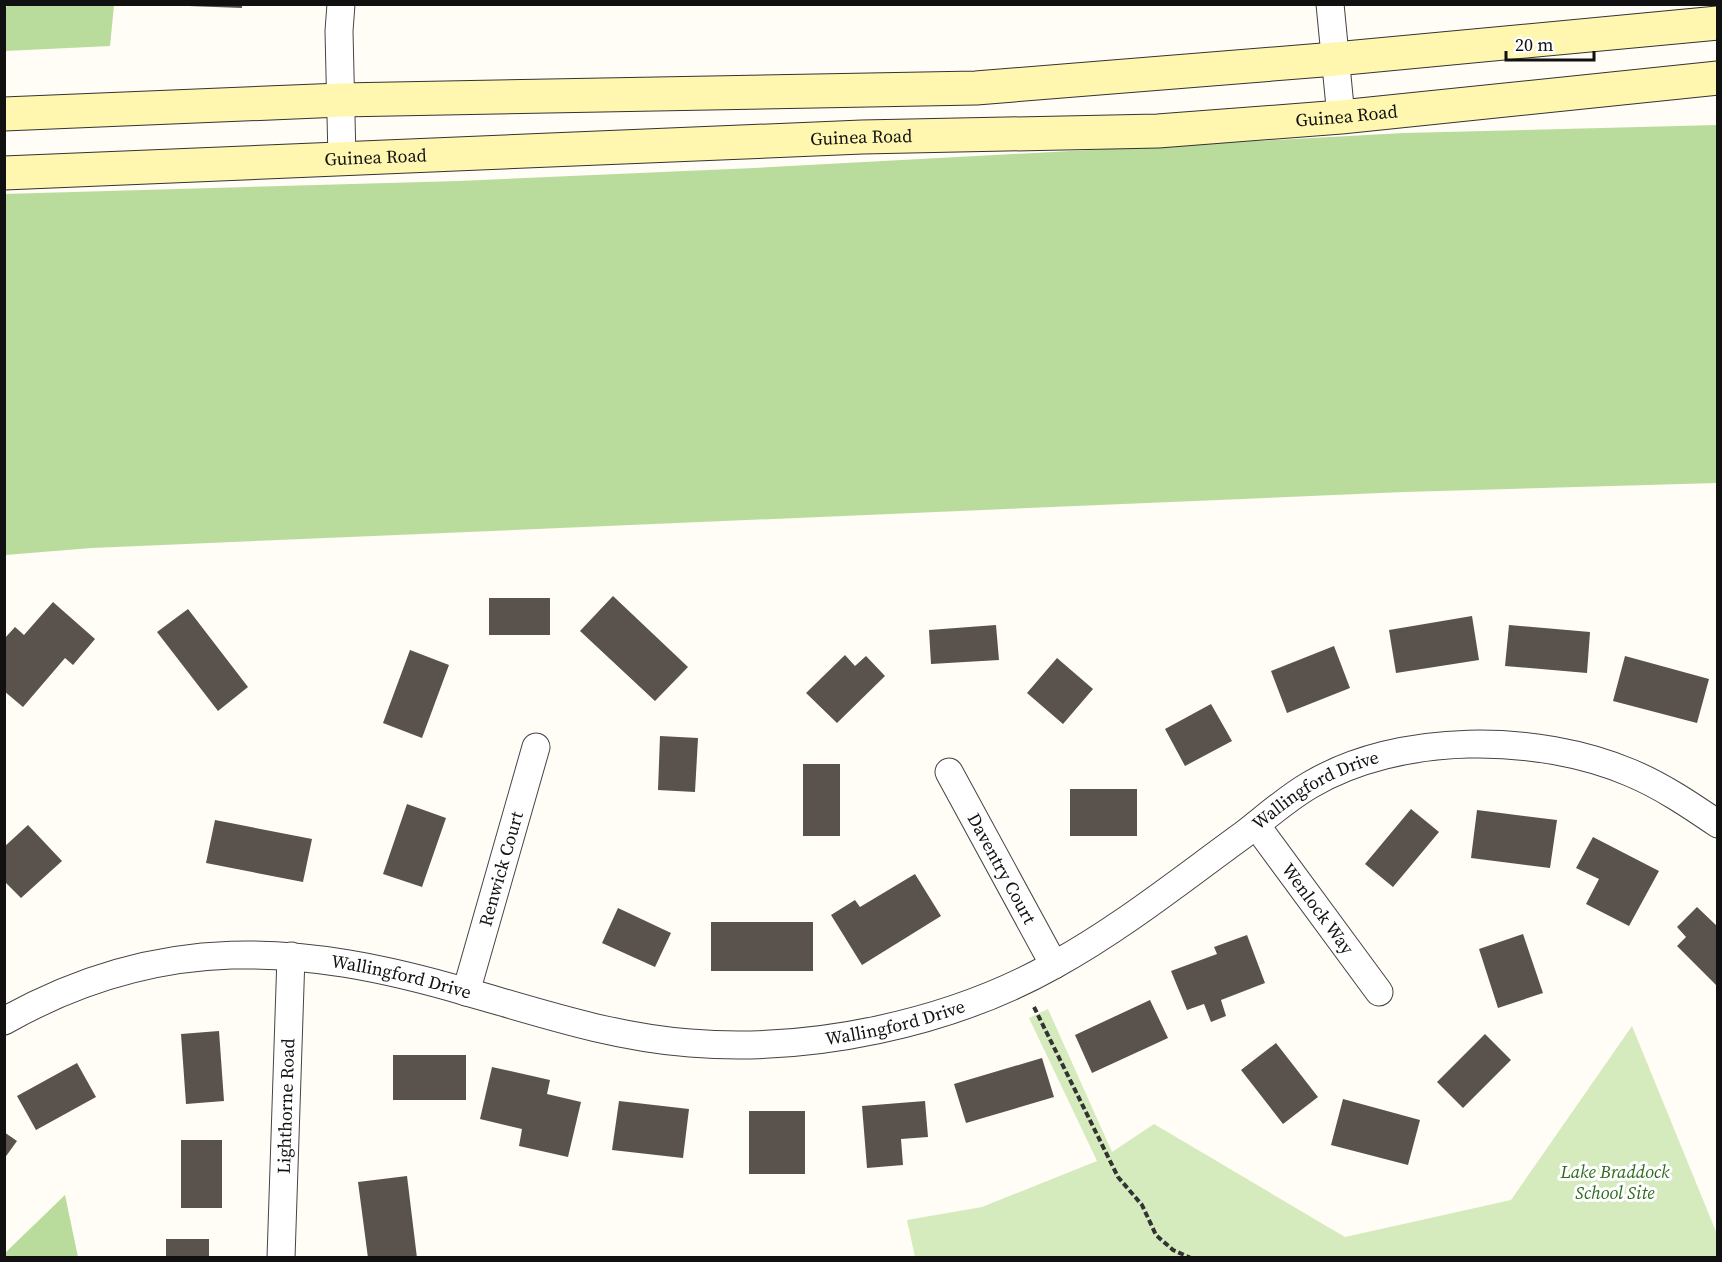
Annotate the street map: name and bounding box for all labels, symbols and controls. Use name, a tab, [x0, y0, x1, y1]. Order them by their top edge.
scale bar	[1506, 24, 1594, 62]
text: 20 m	[1515, 32, 1553, 57]
street label: Guinea Road	[1295, 98, 1399, 132]
street label: Guinea Road	[810, 123, 913, 151]
street label: Guinea Road	[324, 142, 427, 172]
street label: Wallingford Drive	[1246, 744, 1382, 835]
street label: Renwick Court	[472, 808, 529, 929]
street label: Daventry Court	[962, 808, 1042, 928]
street label: Wenlock Way	[1276, 858, 1361, 960]
street label: Wallingford Drive	[330, 948, 474, 1005]
street label: Wallingford Drive	[824, 993, 968, 1051]
street label: Lighthorne Road	[271, 1038, 300, 1174]
park label: Lake Braddock School Site	[1559, 1159, 1670, 1205]

